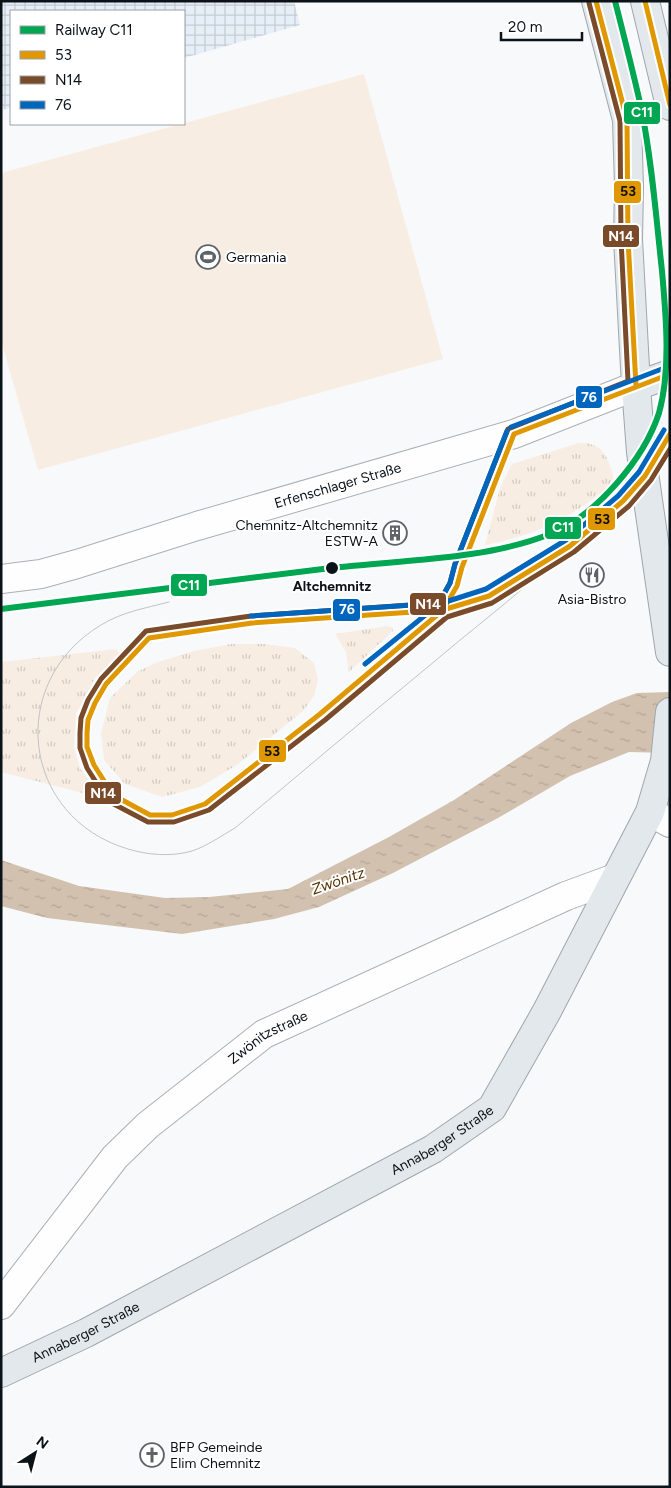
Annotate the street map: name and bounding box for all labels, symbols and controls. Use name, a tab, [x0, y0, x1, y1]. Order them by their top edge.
legend	[10, 10, 185, 125]
scale bar	[501, 10, 582, 42]
text: 20 m	[508, 18, 542, 36]
text: Railway C11	[55, 21, 133, 39]
text: 53	[55, 46, 72, 64]
text: N14	[55, 71, 82, 89]
text: 76	[55, 96, 72, 114]
line badge: C11	[623, 101, 661, 125]
text: C11	[631, 104, 653, 121]
line badge: 53	[613, 180, 642, 204]
text: 53	[620, 183, 636, 200]
line badge: N14	[602, 224, 640, 248]
text: N14	[608, 228, 634, 245]
sports icon: Germania	[195, 244, 221, 270]
place label: Germania	[226, 249, 286, 266]
line badge: 76	[575, 385, 603, 409]
text: 76	[581, 389, 597, 406]
street label: Erfenschlager Straße	[272, 459, 403, 512]
line badge: 53	[587, 507, 616, 531]
text: 53	[594, 511, 610, 528]
line badge: C11	[544, 516, 582, 540]
place label: Chemnitz-Altchemnitz ESTW-A	[235, 517, 379, 550]
text: C11	[552, 519, 574, 536]
building icon: Chemnitz-Altchemnitz ESTW-A	[382, 520, 408, 546]
marker: Altchemnitz	[324, 560, 340, 576]
restaurant icon: Asia-Bistro	[579, 562, 605, 588]
line badge: C11	[170, 573, 208, 597]
text: C11	[178, 577, 200, 594]
place label: Altchemnitz	[293, 578, 372, 595]
place label: Asia-Bistro	[558, 591, 626, 608]
line badge: N14	[409, 592, 447, 616]
text: N14	[415, 596, 441, 613]
line badge: 76	[332, 598, 361, 622]
text: 76	[339, 601, 355, 618]
line badge: 53	[258, 739, 287, 763]
text: 53	[264, 743, 280, 760]
line badge: N14	[84, 781, 122, 805]
text: N14	[90, 785, 116, 802]
water label: Zwönitz	[309, 863, 368, 898]
street label: Zwönitzstraße	[225, 1007, 311, 1068]
street label: Annaberger Straße	[388, 1101, 497, 1179]
street label: Annaberger Straße	[29, 1298, 143, 1366]
north arrow	[10, 1428, 60, 1478]
text: N	[33, 1433, 52, 1453]
place label: BFP Gemeinde Elim Chemnitz	[170, 1439, 263, 1472]
church icon: BFP Gemeinde Elim Chemnitz	[139, 1442, 165, 1468]

